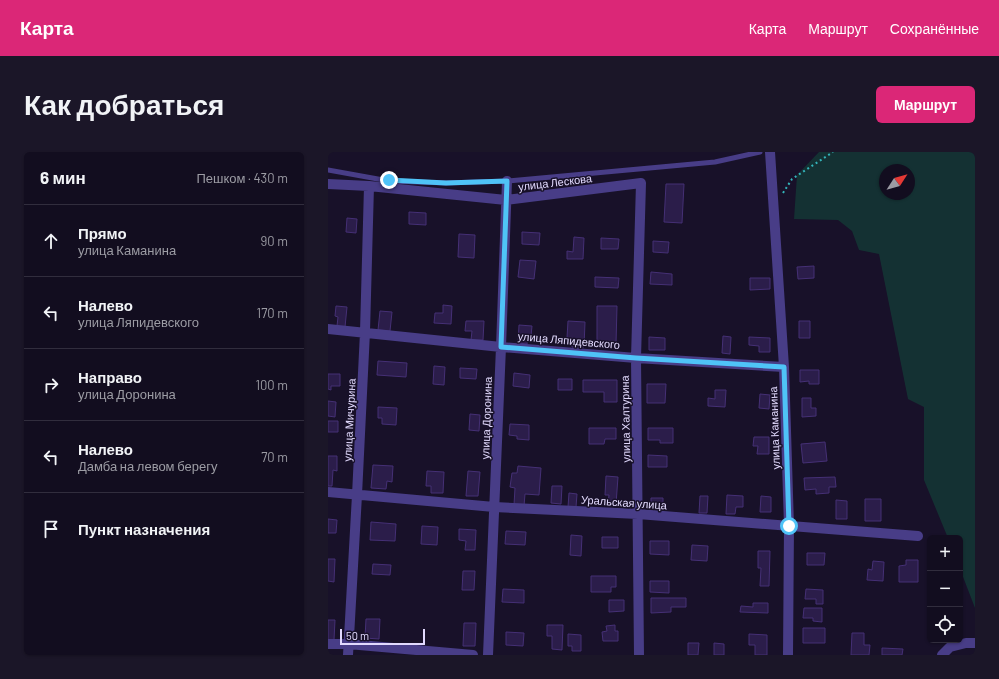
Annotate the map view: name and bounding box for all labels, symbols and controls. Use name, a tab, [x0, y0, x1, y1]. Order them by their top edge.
text: Карта	[20, 16, 74, 39]
text: Карта	[749, 20, 786, 37]
text: Маршрут	[808, 20, 868, 37]
text: Сохранённые	[890, 20, 979, 37]
button: Маршрут	[876, 86, 975, 123]
text: Как добраться	[24, 87, 224, 121]
north arrow	[879, 164, 915, 200]
text: 6 мин	[40, 167, 86, 187]
text: Пешком · 430 m	[197, 170, 288, 186]
route end	[380, 171, 398, 189]
street label: улица Лескова	[517, 171, 593, 193]
text: Прямо	[78, 224, 127, 242]
icon: ahead	[40, 230, 62, 252]
text: 90 m	[261, 233, 288, 249]
text: улица Каманина	[78, 242, 176, 258]
text: Налево	[78, 296, 133, 314]
icon: left	[40, 302, 62, 324]
text: 170 m	[257, 305, 288, 321]
text: улица Ляпидевского	[78, 314, 199, 330]
street label: улица Ляпидевского	[517, 329, 621, 351]
text: Направо	[78, 368, 142, 386]
icon: right	[40, 374, 62, 396]
street label: улица Халтурина	[618, 374, 632, 463]
street label: улица Доронина	[478, 376, 494, 460]
text: 100 m	[255, 377, 288, 393]
street label: улица Мичурина	[340, 377, 358, 462]
street label: улица Каманина	[766, 385, 782, 470]
text: улица Доронина	[78, 386, 176, 402]
text: Налево	[78, 440, 133, 458]
icon: left	[40, 446, 62, 468]
text: 70 m	[261, 449, 288, 465]
text: Дамба на левом берегу	[78, 458, 217, 474]
street label: Уральская улица	[581, 493, 668, 512]
route start	[780, 517, 798, 535]
icon: arrive	[40, 518, 62, 540]
text: Пункт назначения	[78, 520, 210, 538]
map controls	[927, 535, 963, 643]
button: +	[927, 535, 963, 571]
button: −	[927, 571, 963, 607]
button: locate	[927, 607, 963, 643]
scale bar	[340, 627, 425, 646]
text: 50 m	[346, 629, 369, 642]

